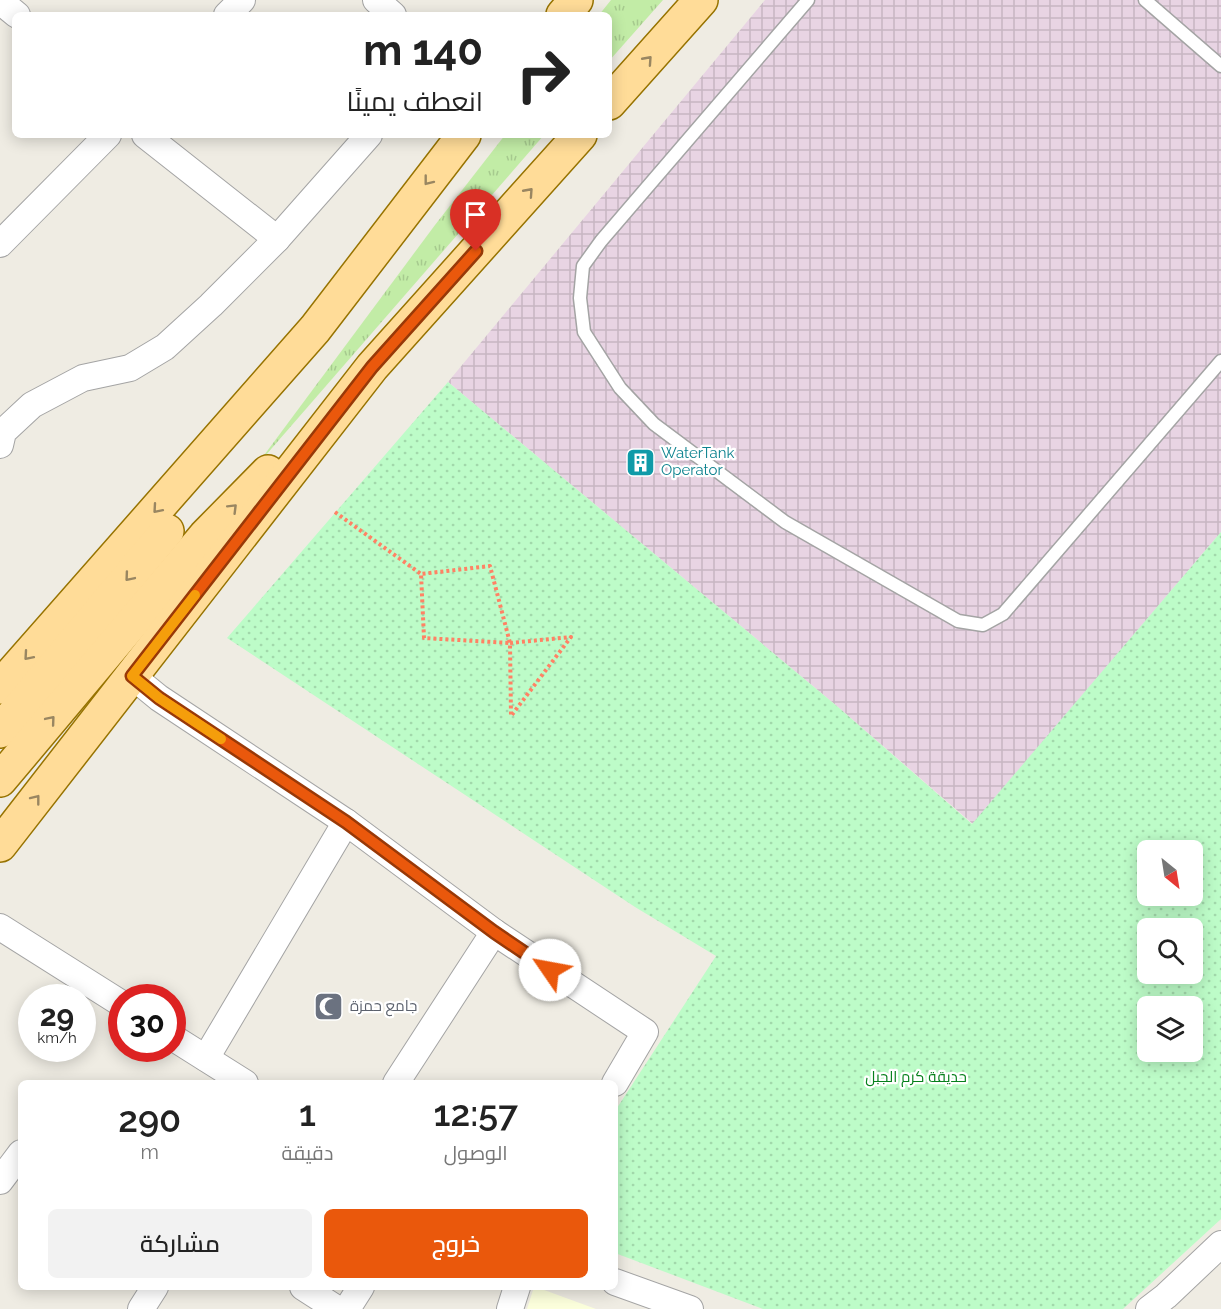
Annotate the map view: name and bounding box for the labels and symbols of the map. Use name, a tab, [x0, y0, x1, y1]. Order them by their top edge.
one-way arrow	[641, 56, 652, 66]
one-way arrow	[425, 175, 436, 186]
one-way arrow	[522, 188, 533, 199]
pin	[450, 189, 501, 251]
place label: WaterTank Operator	[661, 444, 734, 479]
building icon: WaterTank Operator	[624, 446, 656, 478]
one-way arrow	[153, 502, 164, 513]
one-way arrow	[225, 504, 236, 515]
one-way arrow	[125, 570, 136, 581]
one-way arrow	[24, 649, 35, 659]
one-way arrow	[44, 715, 55, 726]
one-way arrow	[28, 795, 39, 806]
north arrow	[1137, 840, 1203, 906]
position arrow	[518, 938, 582, 1002]
speed limit sign: 30	[108, 984, 186, 1062]
mosque icon: جامع حمزة	[313, 990, 345, 1022]
place label: جامع حمزة	[350, 997, 417, 1017]
park label: حديقة كرم الجبل	[865, 1068, 967, 1087]

